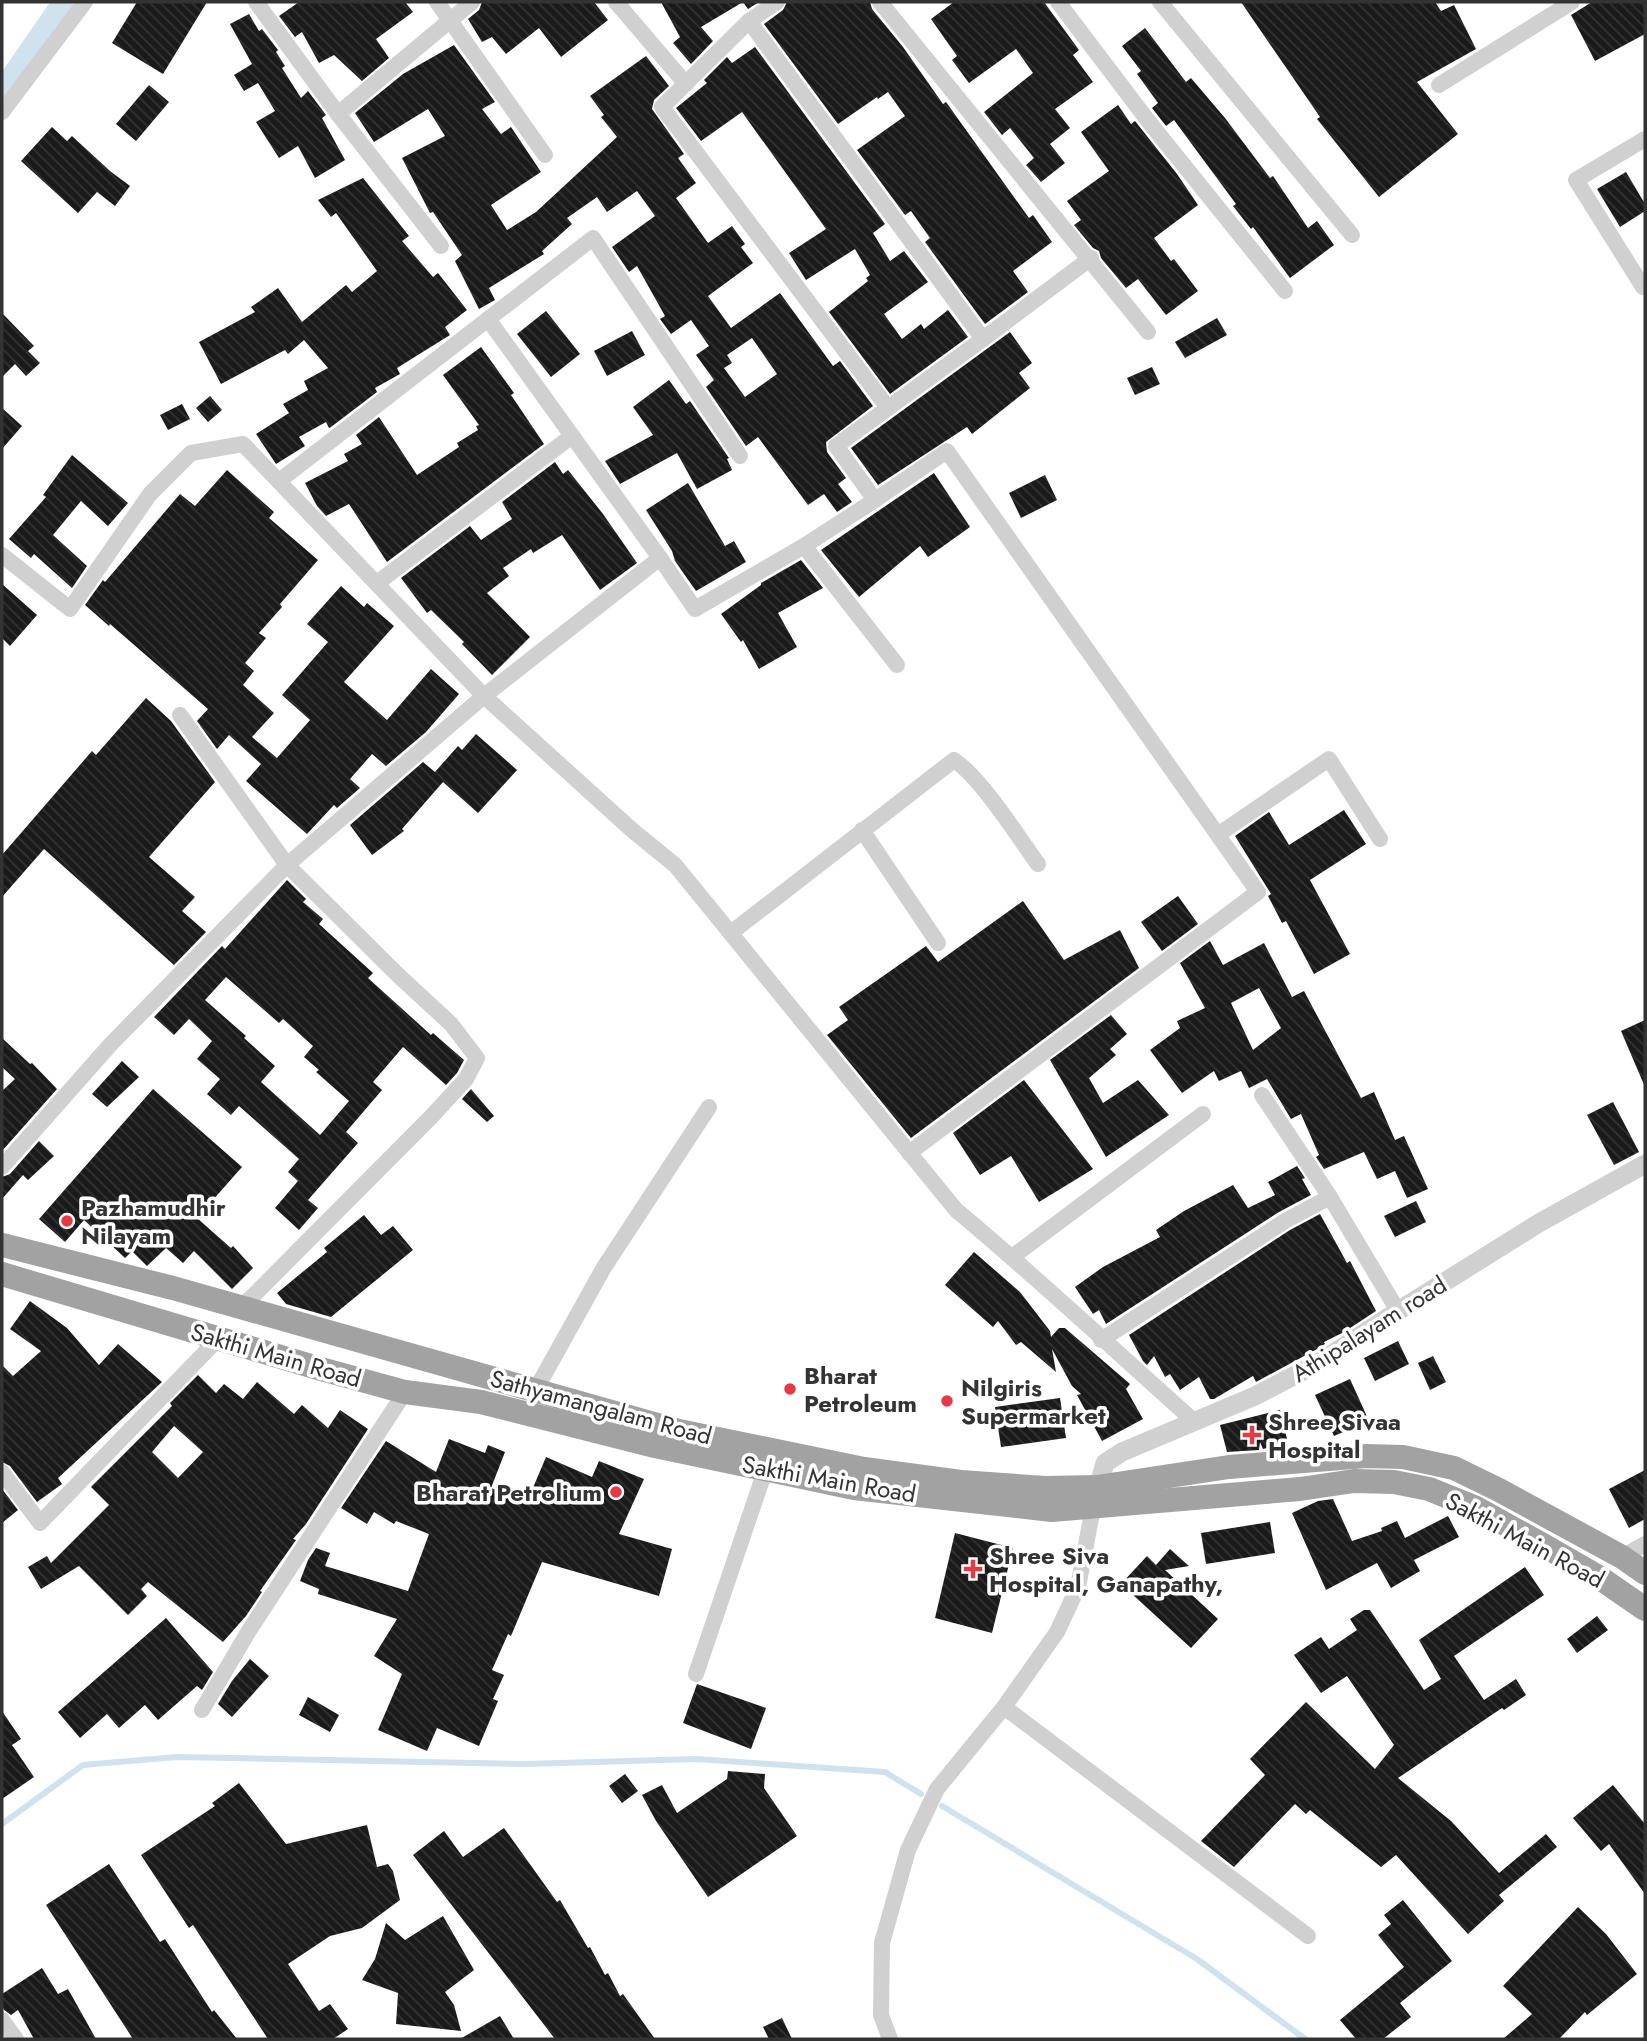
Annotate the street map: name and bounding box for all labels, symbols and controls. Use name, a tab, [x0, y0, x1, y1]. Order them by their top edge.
place label: Pazhamudhir Nilayam	[81, 1190, 226, 1253]
marker: Pazhamudhir Nilayam	[59, 1213, 75, 1229]
street label: Athipalayam road	[1285, 1267, 1453, 1391]
street label: Sakthi Main Road	[187, 1314, 365, 1396]
place label: Bharat Petroleum	[804, 1358, 917, 1421]
street label: Sathyamangalam Road	[486, 1361, 716, 1453]
place label: Nilgiris Supermarket	[961, 1370, 1106, 1433]
marker: Bharat Petroleum	[782, 1381, 798, 1397]
marker: Nilgiris Supermarket	[939, 1393, 955, 1409]
place label: Shree Sivaa Hospital	[1268, 1404, 1401, 1467]
marker: Shree Sivaa Hospital	[1242, 1425, 1262, 1445]
street label: Sakthi Main Road	[739, 1446, 919, 1512]
place label: Bharat Petrolium	[416, 1475, 602, 1510]
street label: Sakthi Main Road	[1439, 1483, 1611, 1597]
marker: Bharat Petrolium	[608, 1484, 624, 1500]
place label: Shree Siva Hospital, Ganapathy,	[989, 1538, 1223, 1601]
marker: Shree Siva Hospital, Ganapathy,	[963, 1559, 983, 1579]

